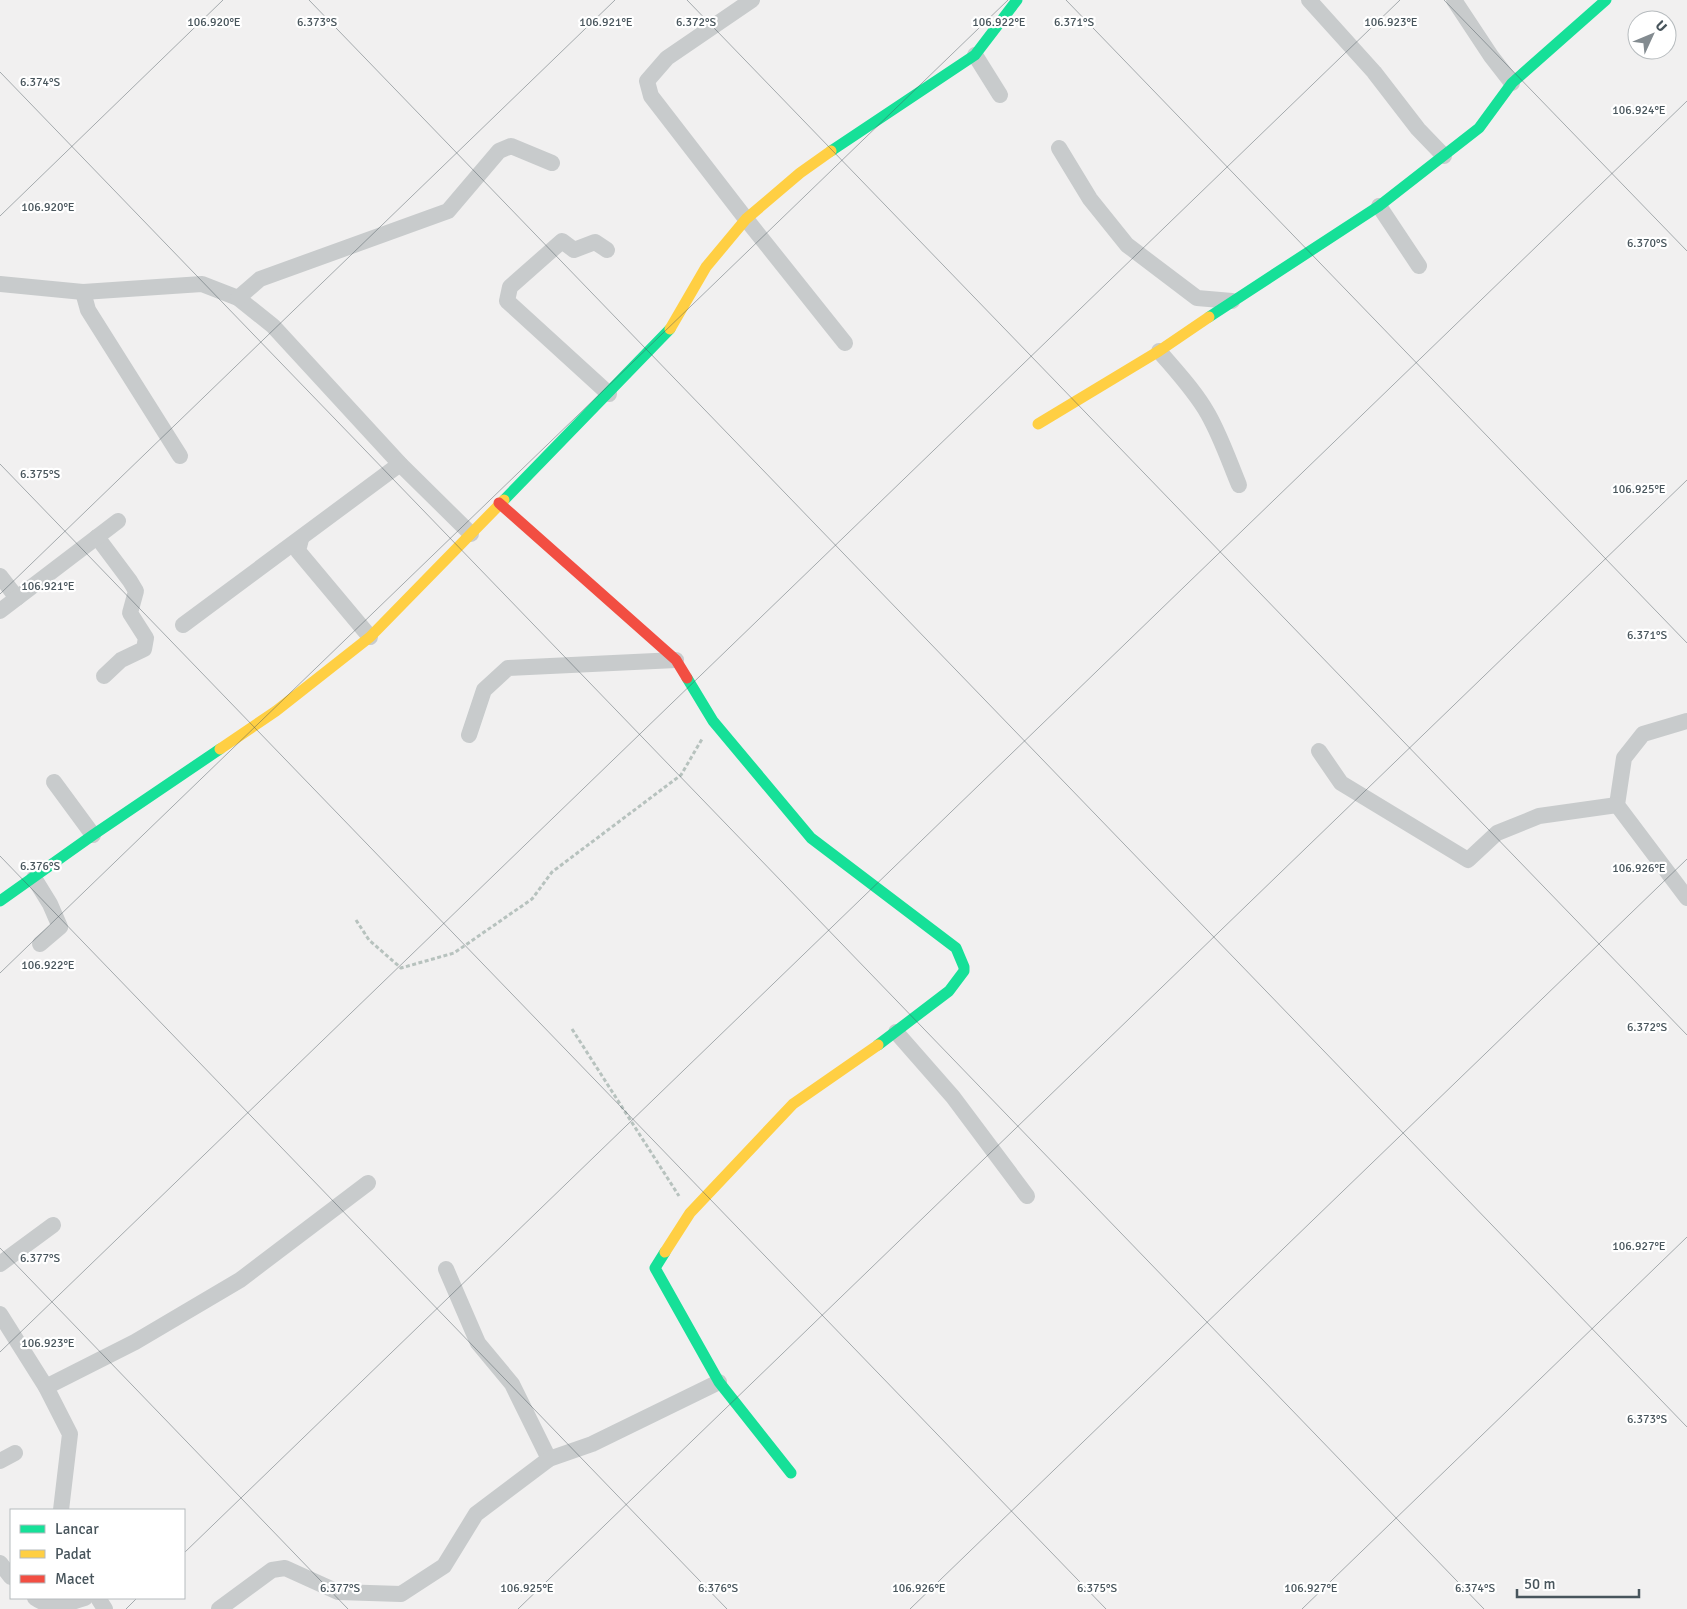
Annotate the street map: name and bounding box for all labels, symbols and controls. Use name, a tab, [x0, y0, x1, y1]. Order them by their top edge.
north arrow	[1627, 10, 1677, 60]
text: 106.920°E	[187, 15, 241, 30]
text: 6.373°S	[297, 15, 337, 30]
text: 106.921°E	[579, 15, 633, 30]
text: 6.372°S	[676, 15, 716, 30]
text: 106.922°E	[972, 15, 1026, 30]
text: 6.371°S	[1054, 15, 1094, 30]
text: 106.923°E	[1364, 15, 1418, 30]
text: U	[1652, 17, 1670, 36]
text: 6.374°S	[20, 75, 60, 90]
text: 106.924°E	[1612, 103, 1666, 118]
text: 106.920°E	[21, 200, 75, 215]
text: 6.370°S	[1627, 236, 1667, 251]
text: 6.375°S	[20, 467, 60, 482]
text: 106.925°E	[1612, 482, 1666, 497]
text: 106.921°E	[21, 579, 75, 594]
text: 6.371°S	[1627, 628, 1667, 643]
text: 6.376°S	[20, 859, 60, 874]
text: 106.926°E	[1612, 861, 1666, 876]
text: 106.922°E	[21, 958, 75, 973]
text: 6.372°S	[1627, 1020, 1667, 1035]
text: 106.927°E	[1612, 1239, 1666, 1254]
text: 6.377°S	[20, 1251, 60, 1266]
text: 106.923°E	[21, 1336, 75, 1351]
text: 6.373°S	[1627, 1412, 1667, 1427]
legend	[10, 1509, 185, 1599]
text: Lancar	[55, 1520, 99, 1538]
text: Padat	[55, 1545, 91, 1563]
scale bar	[1517, 1566, 1640, 1598]
text: Macet	[55, 1570, 94, 1588]
text: 50 m	[1524, 1575, 1555, 1593]
text: 6.377°S	[320, 1581, 360, 1596]
text: 106.925°E	[500, 1581, 554, 1596]
text: 6.376°S	[698, 1581, 738, 1596]
text: 106.926°E	[892, 1581, 946, 1596]
text: 6.375°S	[1077, 1581, 1117, 1596]
text: 106.927°E	[1284, 1581, 1338, 1596]
text: 6.374°S	[1455, 1581, 1495, 1596]

